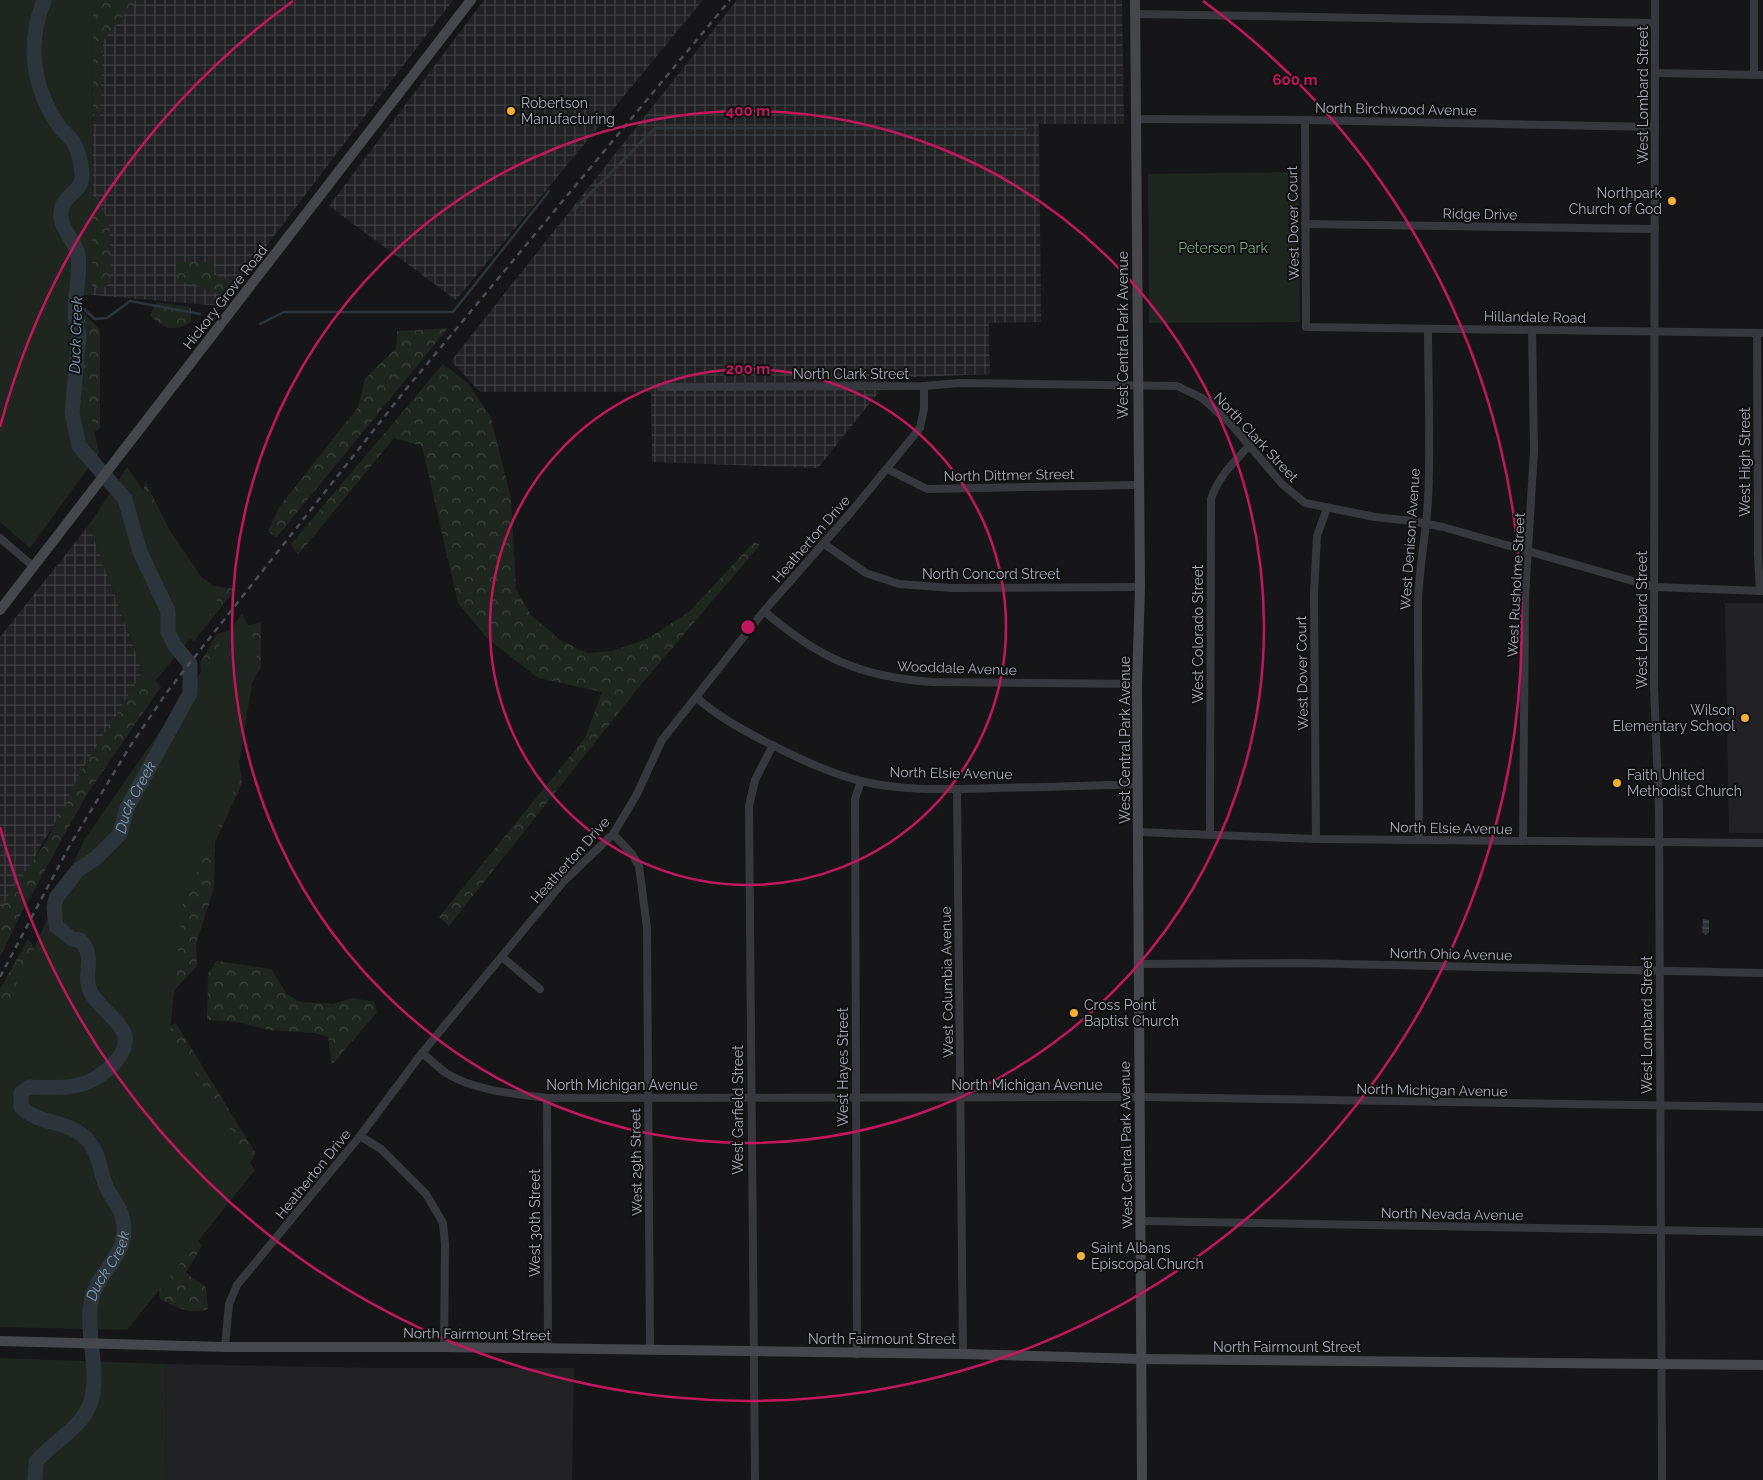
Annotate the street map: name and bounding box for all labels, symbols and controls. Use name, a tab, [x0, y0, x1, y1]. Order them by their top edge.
street label: West Lombard Street	[1635, 26, 1651, 164]
text: 600 m	[1272, 71, 1318, 89]
place label: Robertson Manufacturing	[521, 95, 615, 127]
street label: North Birchwood Avenue	[1315, 100, 1477, 118]
text: 400 m	[726, 102, 770, 120]
marker: Robertson Manufacturing	[505, 105, 517, 117]
street label: West Dover Court	[1284, 165, 1302, 280]
place label: Northpark Church of God	[1569, 185, 1663, 217]
marker: Northpark Church of God	[1666, 195, 1678, 207]
street label: Ridge Drive	[1443, 205, 1517, 223]
park label: Petersen Park	[1178, 240, 1268, 256]
street label: Hickory Grove Road	[179, 242, 271, 352]
street label: West Central Park Avenue	[1115, 251, 1131, 419]
water label: Duck Creek	[66, 296, 86, 374]
street label: Hillandale Road	[1484, 308, 1586, 326]
text: 200 m	[726, 360, 770, 378]
street label: North Clark Street	[793, 366, 909, 382]
street label: North Clark Street	[1211, 389, 1302, 485]
street label: West High Street	[1737, 407, 1753, 517]
street label: North Dittmer Street	[943, 466, 1075, 484]
street label: West Denison Avenue	[1397, 468, 1423, 610]
street label: Heatherton Drive	[769, 492, 853, 586]
street label: West Rusholme Street	[1504, 512, 1528, 658]
street label: West Lombard Street	[1634, 551, 1650, 689]
street label: West Colorado Street	[1190, 564, 1206, 703]
street label: North Concord Street	[922, 566, 1060, 582]
street label: West Dover Court	[1293, 615, 1311, 730]
centre of rings	[739, 618, 757, 636]
street label: West Central Park Avenue	[1117, 656, 1133, 824]
street label: Wooddale Avenue	[897, 658, 1017, 678]
place label: Wilson Elementary School	[1612, 702, 1735, 734]
marker: Wilson Elementary School	[1739, 712, 1751, 724]
water label: Duck Creek	[112, 758, 160, 835]
street label: North Elsie Avenue	[889, 764, 1013, 782]
place label: Faith United Methodist Church	[1627, 767, 1742, 799]
marker: Faith United Methodist Church	[1611, 777, 1623, 789]
street label: Heatherton Drive	[527, 814, 613, 906]
street label: North Elsie Avenue	[1389, 819, 1513, 837]
street label: West Columbia Avenue	[938, 906, 956, 1058]
street label: North Ohio Avenue	[1390, 945, 1512, 963]
street label: West Lombard Street	[1639, 956, 1655, 1094]
place label: Cross Point Baptist Church	[1084, 997, 1179, 1029]
street label: West Hayes Street	[835, 1007, 851, 1127]
marker: Cross Point Baptist Church	[1068, 1007, 1080, 1019]
street label: West Garfield Street	[730, 1045, 746, 1175]
street label: West Central Park Avenue	[1117, 1061, 1135, 1229]
street label: North Michigan Avenue	[546, 1077, 698, 1093]
street label: North Michigan Avenue	[951, 1077, 1103, 1093]
street label: North Michigan Avenue	[1356, 1081, 1508, 1099]
street label: West 29th Street	[627, 1108, 645, 1216]
street label: Heatherton Drive	[272, 1126, 354, 1222]
street label: West 30th Street	[527, 1169, 543, 1277]
street label: North Nevada Avenue	[1381, 1205, 1523, 1223]
water label: Duck Creek	[83, 1230, 133, 1303]
place label: Saint Albans Episcopal Church	[1091, 1240, 1204, 1272]
marker: Saint Albans Episcopal Church	[1075, 1250, 1087, 1262]
street label: North Fairmount Street	[403, 1325, 551, 1343]
street label: North Fairmount Street	[808, 1331, 956, 1347]
street label: North Fairmount Street	[1213, 1339, 1361, 1355]

